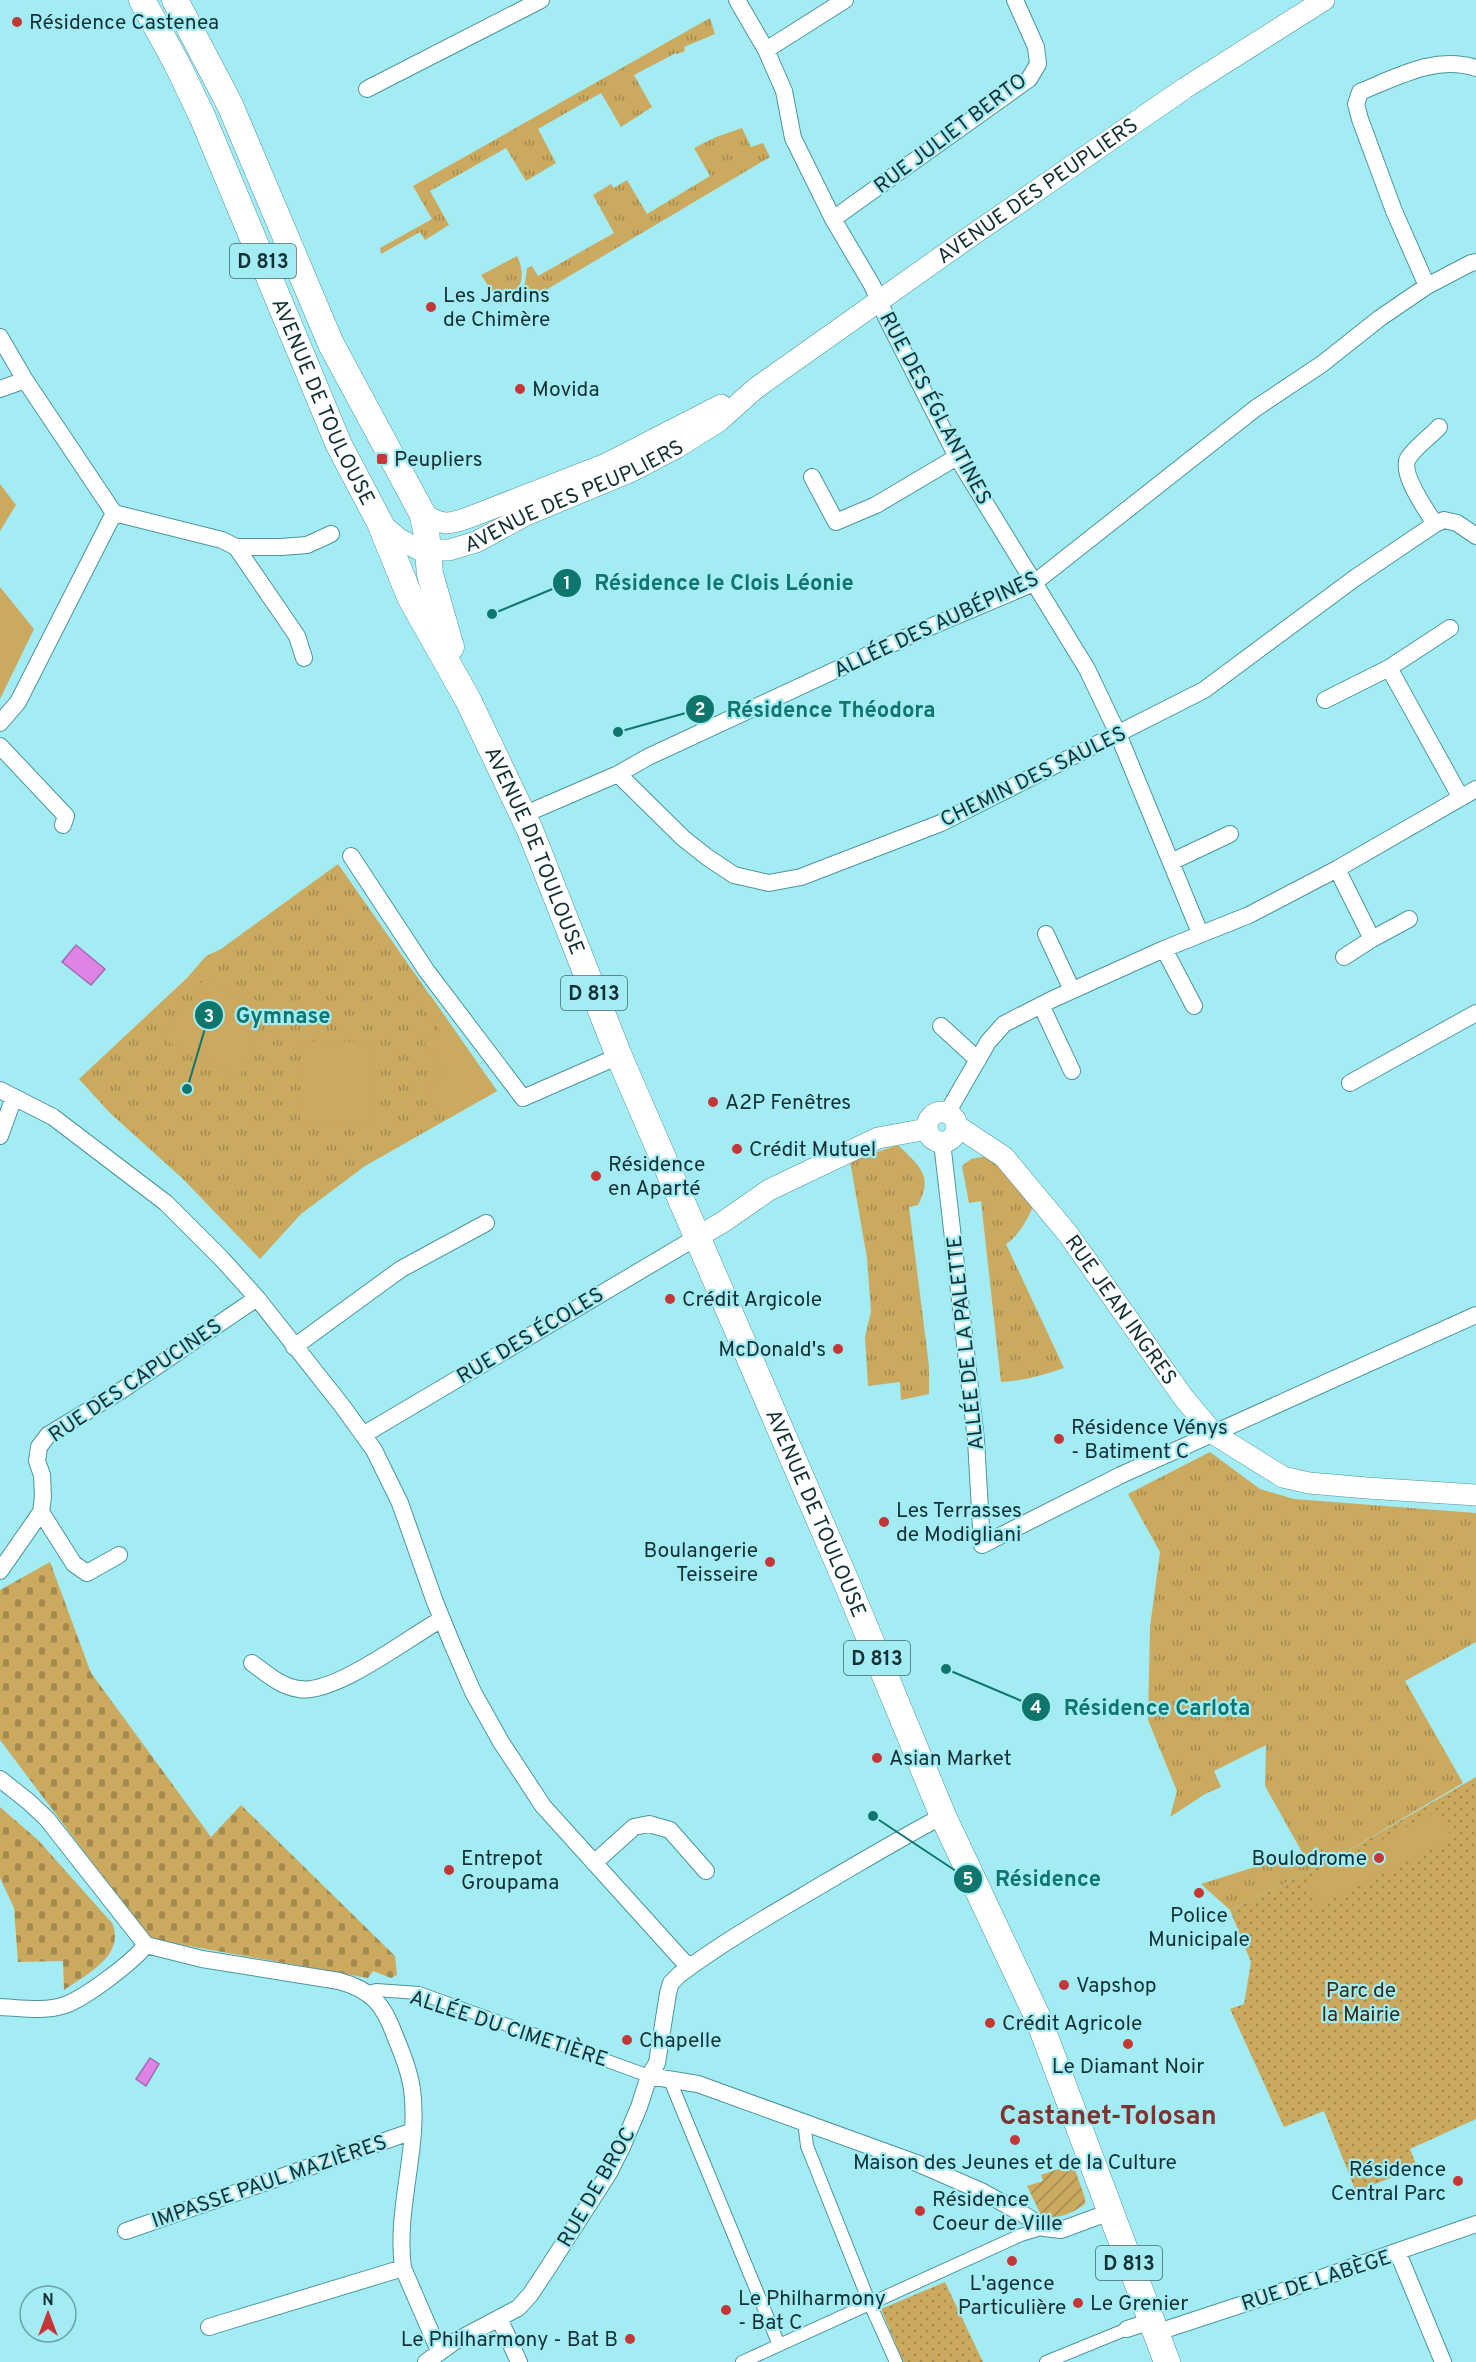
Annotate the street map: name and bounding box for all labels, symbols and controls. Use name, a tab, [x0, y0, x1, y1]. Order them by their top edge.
place label: Résidence Castenea	[29, 10, 219, 37]
marker: Résidence Castenea	[10, 15, 24, 29]
street label: RUE JULIET BERTO	[869, 68, 1033, 200]
street label: AVENUE DES PEUPLIERS	[932, 112, 1144, 271]
road number: D 813	[230, 244, 296, 278]
place label: Les Jardins de Chimère	[443, 283, 550, 334]
street label: AVENUE DE TOULOUSE	[264, 295, 380, 510]
marker: Les Jardins de Chimère	[424, 300, 438, 314]
street label: RUE DES ÉGLANTINES	[872, 307, 998, 510]
place label: Movida	[532, 377, 599, 404]
marker: Movida	[513, 382, 527, 396]
street label: AVENUE DES PEUPLIERS	[462, 434, 689, 560]
place label: Peupliers	[394, 447, 483, 474]
marker: Peupliers	[375, 452, 389, 466]
callout: Résidence le Clois Léonie	[552, 563, 866, 603]
street label: ALLÉE DES AUBÉPINES	[829, 565, 1044, 685]
text: Résidence le Clois Léonie	[594, 571, 854, 598]
text: 1	[563, 573, 571, 596]
callout: Résidence Théodora	[685, 689, 947, 729]
text: Résidence Théodora	[727, 698, 935, 725]
text: 2	[694, 699, 706, 722]
street label: CHEMIN DES SAULES	[936, 721, 1131, 834]
street label: AVENUE DE TOULOUSE	[477, 743, 590, 959]
road number: D 813	[561, 976, 627, 1010]
callout: Gymnase	[194, 995, 343, 1035]
text: Gymnase	[236, 1004, 330, 1031]
text: 3	[204, 1006, 214, 1029]
place label: A2P Fenêtres	[725, 1090, 851, 1117]
marker: A2P Fenêtres	[706, 1095, 720, 1109]
place label: Crédit Mutuel	[749, 1137, 876, 1164]
marker: Crédit Mutuel	[730, 1142, 744, 1156]
place label: Résidence en Aparté	[608, 1152, 705, 1203]
marker: Résidence en Aparté	[589, 1169, 603, 1183]
street label: RUE JEAN INGRES	[1058, 1230, 1182, 1391]
street label: ALLÉE DE LA PALETTE	[941, 1234, 991, 1452]
street label: RUE DES ÉCOLES	[452, 1281, 609, 1391]
place label: Crédit Argicole	[682, 1287, 822, 1314]
marker: Crédit Argicole	[663, 1292, 677, 1306]
street label: RUE DES CAPUCINES	[44, 1313, 228, 1449]
place label: McDonald's	[718, 1337, 826, 1364]
marker: McDonald's	[831, 1342, 845, 1356]
street label: AVENUE DE TOULOUSE	[758, 1406, 871, 1622]
place label: Résidence Vénys - Batiment C	[1071, 1415, 1228, 1466]
marker: Résidence Vénys - Batiment C	[1052, 1432, 1066, 1446]
place label: Les Terrasses de Modigliani	[896, 1498, 1022, 1549]
marker: Les Terrasses de Modigliani	[877, 1515, 891, 1529]
place label: Boulangerie Teisseire	[644, 1538, 758, 1589]
marker: Boulangerie Teisseire	[763, 1555, 777, 1569]
road number: D 813	[844, 1641, 910, 1675]
callout: Résidence Carlota	[1021, 1687, 1262, 1727]
text: Résidence Carlota	[1064, 1696, 1250, 1723]
text: 4	[1030, 1697, 1042, 1720]
place label: Asian Market	[889, 1746, 1012, 1773]
marker: Asian Market	[870, 1751, 884, 1765]
place label: Entrepot Groupama	[461, 1846, 559, 1897]
place label: Boulodrome	[1251, 1846, 1367, 1873]
marker: Boulodrome	[1372, 1851, 1386, 1865]
callout: Résidence	[953, 1859, 1113, 1899]
marker: Entrepot Groupama	[442, 1863, 456, 1877]
text: Résidence	[995, 1867, 1101, 1894]
text: 5	[963, 1869, 974, 1892]
marker: Police Municipale	[1192, 1886, 1206, 1900]
place label: Police Municipale	[1148, 1903, 1250, 1954]
place label: Vapshop	[1076, 1973, 1157, 2000]
marker: Vapshop	[1057, 1978, 1071, 1992]
park label: Parc de la Mairie	[1322, 1978, 1400, 2029]
street label: ALLÉE DU CIMETIÈRE	[406, 1984, 611, 2074]
place label: Crédit Agricole	[1002, 2011, 1142, 2038]
marker: Crédit Agricole	[983, 2016, 997, 2030]
place label: Chapelle	[639, 2028, 722, 2055]
marker: Chapelle	[620, 2033, 634, 2047]
marker: Le Diamant Noir	[1121, 2037, 1135, 2051]
place label: Le Diamant Noir	[1052, 2054, 1204, 2081]
district label: Castanet-Tolosan	[999, 2100, 1217, 2134]
street label: RUE DE BROC	[552, 2123, 643, 2253]
street label: IMPASSE PAUL MAZIÈRES	[148, 2128, 391, 2235]
marker: Maison des Jeunes et de la Culture	[1008, 2133, 1022, 2147]
place label: Maison des Jeunes et de la Culture	[853, 2150, 1177, 2177]
place label: Résidence Central Parc	[1331, 2157, 1446, 2208]
marker: Résidence Central Parc	[1451, 2174, 1465, 2188]
place label: Résidence Coeur de Ville	[932, 2187, 1063, 2238]
marker: Résidence Coeur de Ville	[913, 2204, 927, 2218]
street label: RUE DE LABÈGE	[1238, 2244, 1395, 2318]
road number: D 813	[1096, 2246, 1162, 2280]
marker: L'agence Particulière	[1005, 2254, 1019, 2268]
place label: L'agence Particulière	[958, 2271, 1066, 2322]
north arrow	[18, 2284, 78, 2344]
place label: Le Philharmony - Bat C	[738, 2286, 886, 2337]
text: N	[42, 2291, 54, 2311]
place label: Le Grenier	[1090, 2291, 1188, 2318]
marker: Le Grenier	[1071, 2296, 1085, 2310]
marker: Le Philharmony - Bat C	[719, 2303, 733, 2317]
place label: Le Philharmony - Bat B	[401, 2327, 618, 2354]
marker: Le Philharmony - Bat B	[623, 2332, 637, 2346]

